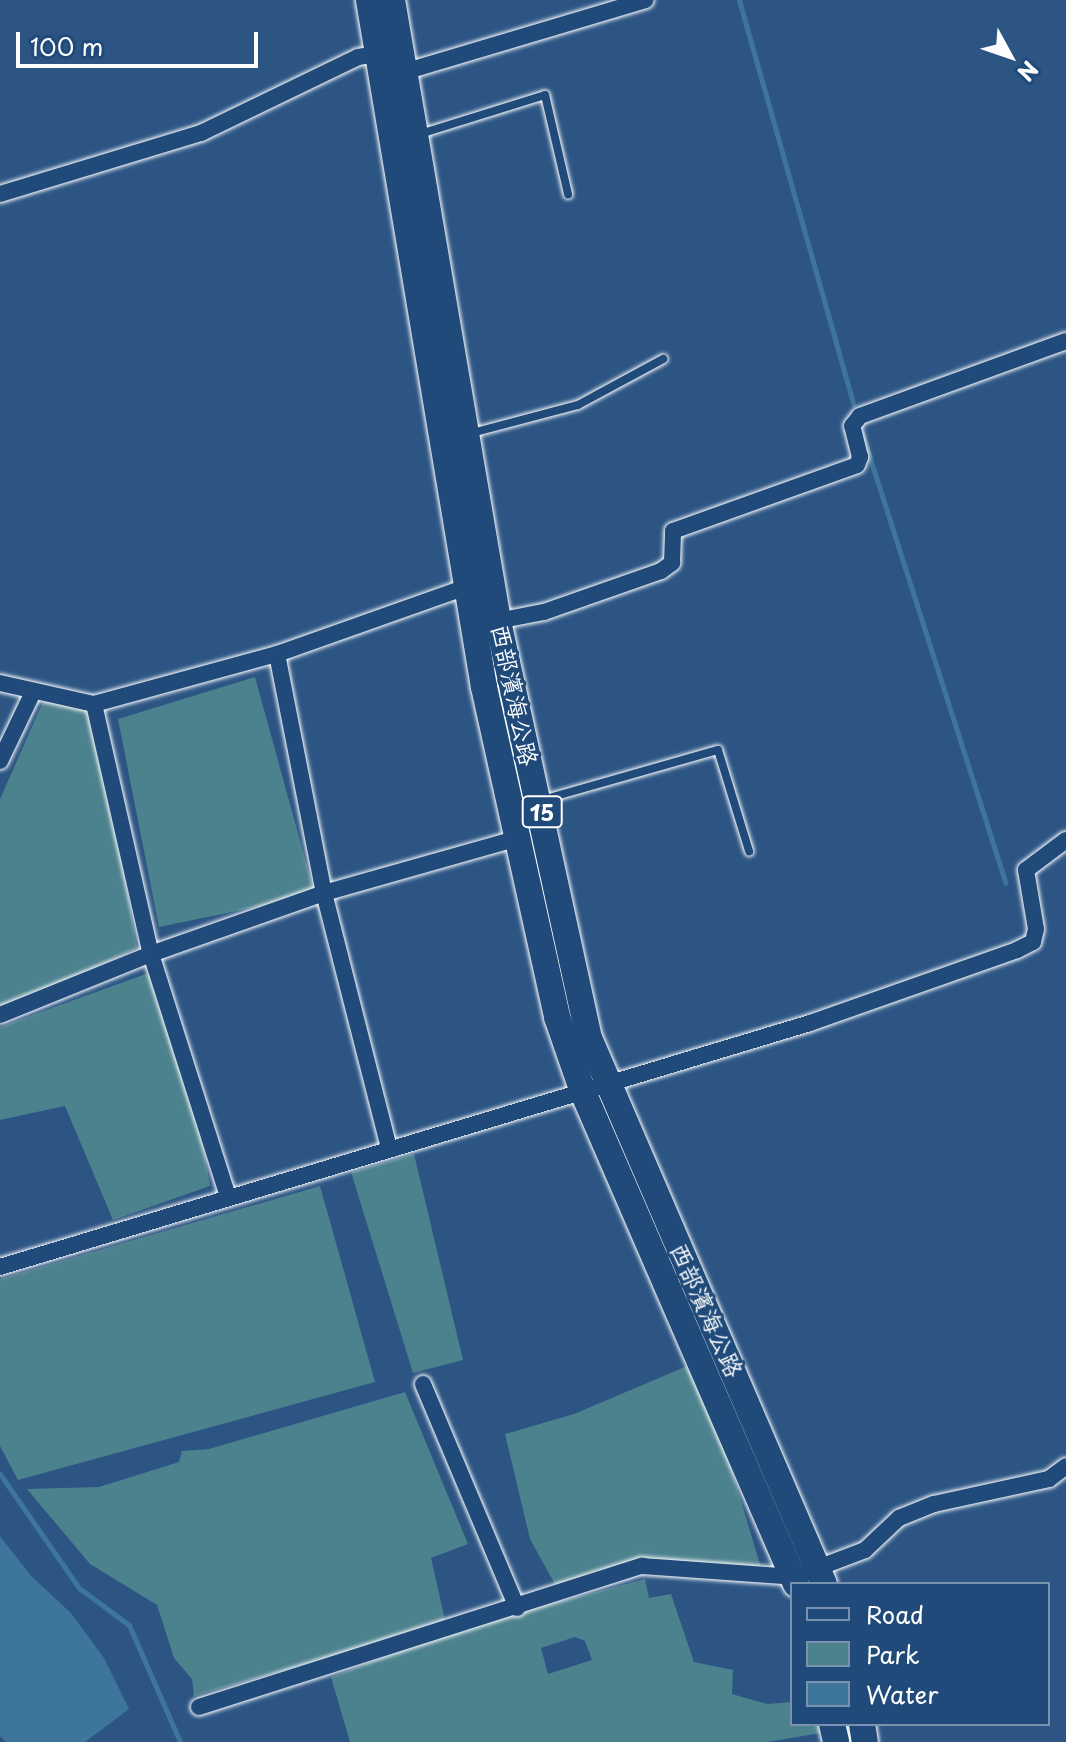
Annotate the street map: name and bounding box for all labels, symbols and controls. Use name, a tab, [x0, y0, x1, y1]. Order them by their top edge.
scale bar	[20, 16, 262, 66]
north arrow	[970, 16, 1050, 96]
text: 100 m	[30, 28, 103, 64]
text: N	[1011, 54, 1047, 89]
street label: 西部濱海公路	[486, 622, 544, 768]
road number: 15	[520, 794, 564, 830]
street label: 西部濱海公路	[665, 1238, 749, 1382]
legend	[790, 1582, 1050, 1726]
text: Road	[866, 1596, 924, 1632]
text: Park	[866, 1636, 920, 1672]
text: Water	[866, 1676, 938, 1712]

